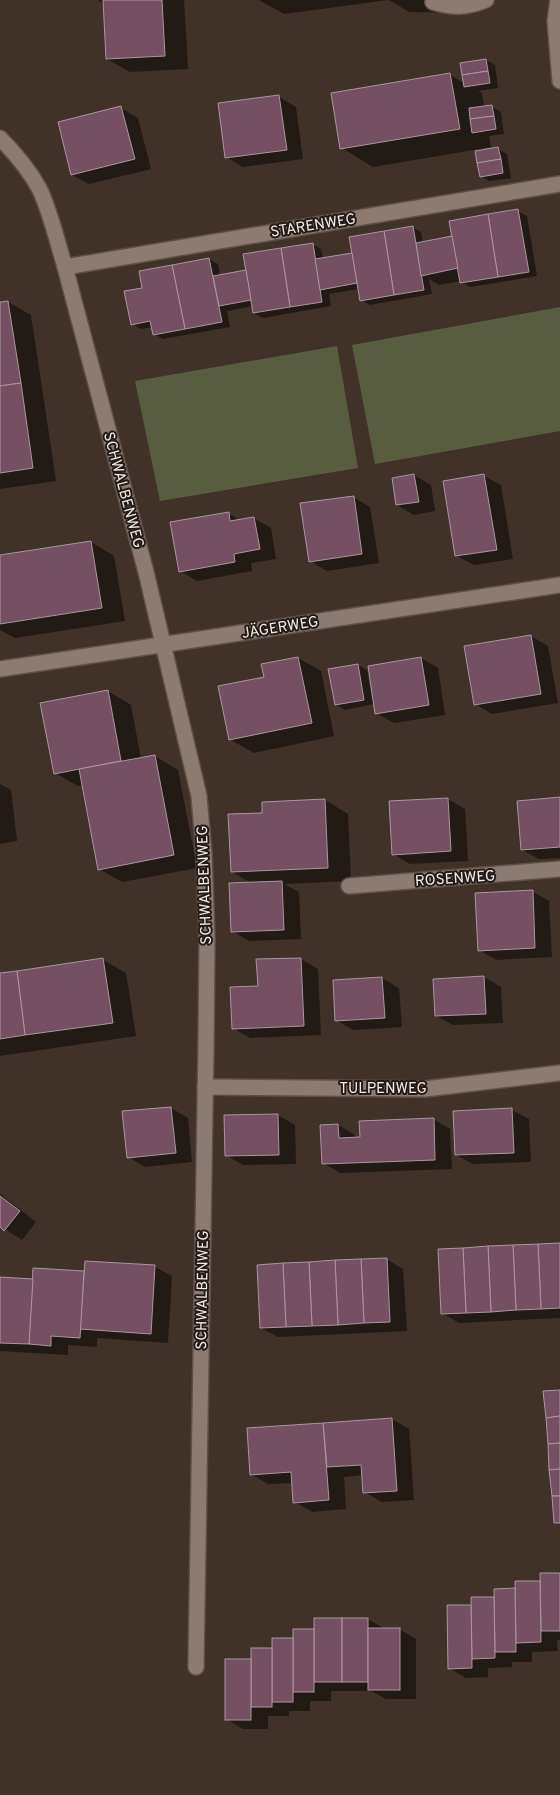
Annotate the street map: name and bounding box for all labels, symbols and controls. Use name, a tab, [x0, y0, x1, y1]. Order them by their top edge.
street label: STARENWEG	[269, 210, 357, 243]
street label: SCHWALBENWEG	[98, 430, 147, 551]
street label: JÄGERWEG	[240, 612, 320, 644]
street label: SCHWALBENWEG	[194, 825, 217, 945]
street label: ROSENWEG	[414, 867, 496, 892]
street label: TULPENWEG	[339, 1080, 427, 1099]
street label: SCHWALBENWEG	[193, 1230, 214, 1350]

